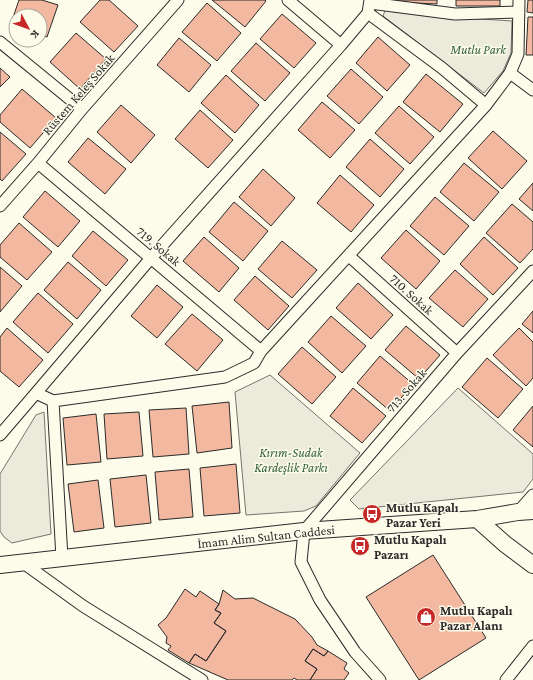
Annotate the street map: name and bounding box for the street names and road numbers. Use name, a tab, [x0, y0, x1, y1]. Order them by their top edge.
street label: Rüstem Keleş Sokak	[39, 50, 118, 138]
street label: 719. Sokak	[134, 224, 184, 270]
street label: 710. Sokak	[387, 271, 437, 318]
street label: 713. Sokak	[383, 365, 430, 415]
street label: İmam Alim Sultan Caddesi	[197, 522, 336, 551]

